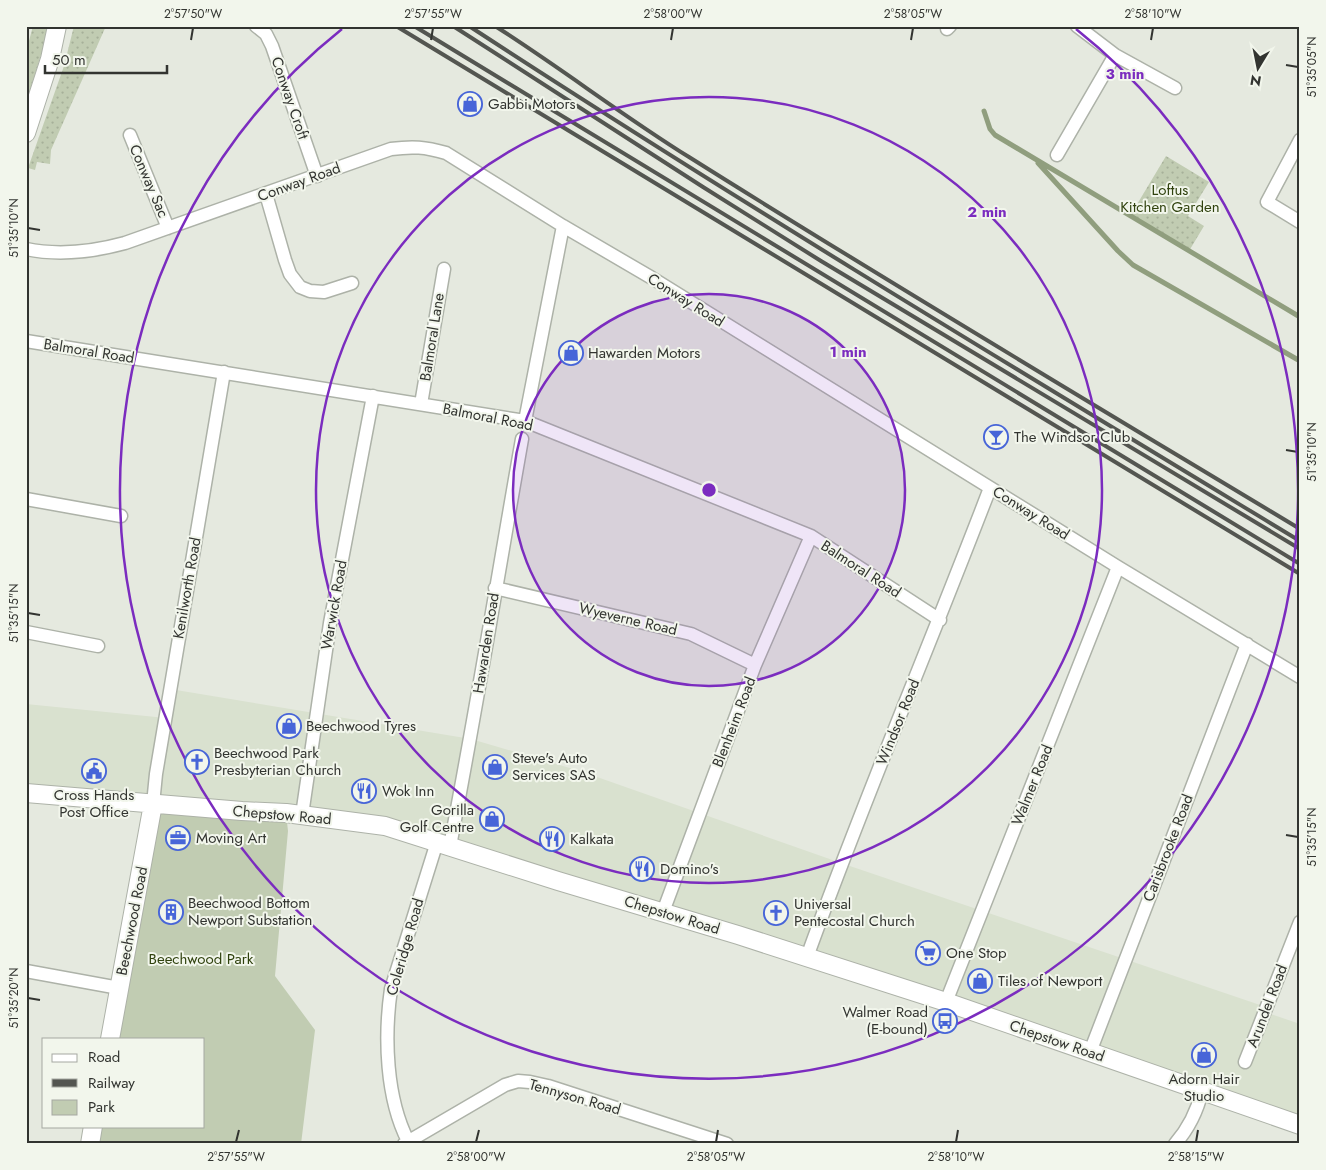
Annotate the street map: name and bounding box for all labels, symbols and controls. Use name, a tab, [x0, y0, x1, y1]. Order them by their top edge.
text: 2°57'50"W	[164, 5, 222, 23]
text: 2°57'55"W	[404, 5, 462, 23]
text: 2°58'00"W	[644, 5, 703, 23]
text: 2°58'05"W	[884, 5, 942, 23]
text: 2°58'10"W	[1125, 5, 1182, 23]
text: 51°35'05"N	[1303, 36, 1321, 98]
scale bar	[45, 42, 168, 74]
north arrow	[1234, 42, 1284, 92]
text: 50 m	[52, 49, 86, 71]
street label: Conway Croft	[266, 54, 315, 143]
text: 3 min	[1106, 63, 1144, 85]
text: N	[1249, 70, 1263, 92]
shop icon: Gabbi Motors	[457, 91, 483, 117]
place label: Gabbi Motors	[488, 93, 576, 115]
street label: Conway Sac	[124, 141, 174, 221]
street label: Conway Road	[254, 157, 344, 207]
park label: Loftus Kitchen Garden	[1120, 179, 1220, 218]
text: 51°35'10"N	[5, 198, 23, 258]
text: 2 min	[967, 201, 1007, 223]
street label: Conway Road	[643, 268, 729, 332]
street label: Balmoral Lane	[414, 291, 450, 383]
street label: Balmoral Road	[42, 333, 136, 369]
shop icon: Hawarden Motors	[558, 340, 584, 366]
text: 1 min	[829, 341, 867, 363]
place label: Hawarden Motors	[588, 342, 700, 364]
street label: Balmoral Road	[441, 397, 535, 437]
text: 51°35'10"N	[1303, 422, 1321, 482]
bar icon: The Windsor Club	[983, 424, 1009, 450]
place label: The Windsor Club	[1014, 426, 1131, 448]
centre of rings	[700, 481, 718, 499]
street label: Conway Road	[988, 481, 1074, 545]
street label: Balmoral Road	[817, 535, 905, 603]
street label: Kenilworth Road	[167, 536, 207, 640]
street label: Warwick Road	[315, 558, 353, 652]
text: 51°35'15"N	[5, 583, 23, 643]
street label: Hawarden Road	[467, 591, 505, 695]
street label: Wyeverne Road	[577, 597, 679, 641]
street label: Blenheim Road	[707, 673, 761, 771]
street label: Windsor Road	[871, 675, 925, 769]
shop icon: Beechwood Tyres	[276, 713, 302, 739]
place label: Beechwood Tyres	[306, 715, 416, 737]
street label: Walmer Road	[1006, 741, 1058, 829]
place label: Beechwood Park Presbyterian Church	[214, 742, 342, 781]
place label: Steve's Auto Services SAS	[512, 747, 596, 786]
church icon: Beechwood Park Presbyterian Church	[184, 749, 210, 775]
shop icon: Steve's Auto Services SAS	[482, 754, 508, 780]
public building icon: Cross Hands Post Office	[81, 758, 107, 784]
restaurant icon: Wok Inn	[351, 778, 377, 804]
place label: Wok Inn	[382, 780, 434, 802]
place label: Cross Hands Post Office	[54, 784, 134, 823]
street label: Carisbrooke Road	[1137, 791, 1199, 905]
place label: Gorilla Golf Centre	[400, 799, 474, 838]
street label: Chepstow Road	[232, 800, 332, 830]
shop icon: Gorilla Golf Centre	[479, 806, 505, 832]
text: 51°35'15"N	[1303, 807, 1321, 867]
office icon: Moving Art	[165, 825, 191, 851]
restaurant icon: Kalkata	[539, 826, 565, 852]
place label: Moving Art	[196, 827, 267, 849]
place label: Kalkata	[570, 828, 614, 850]
restaurant icon: Domino's	[629, 856, 655, 882]
place label: Domino's	[660, 858, 718, 880]
street label: Beechwood Road	[111, 865, 153, 977]
street label: Chepstow Road	[621, 890, 723, 940]
place label: Beechwood Bottom Newport Substation	[188, 892, 312, 931]
place label: Universal Pentecostal Church	[794, 893, 915, 932]
street label: Coleridge Road	[381, 896, 429, 998]
building icon: Beechwood Bottom Newport Substation	[158, 899, 184, 925]
church icon: Universal Pentecostal Church	[763, 900, 789, 926]
supermarket icon: One Stop	[915, 940, 941, 966]
place label: One Stop	[946, 942, 1007, 964]
park label: Beechwood Park	[149, 948, 254, 970]
street label: Arundel Road	[1241, 961, 1293, 1051]
text: 51°35'20"N	[5, 967, 23, 1029]
shop icon: Tiles of Newport	[967, 968, 993, 994]
place label: Tiles of Newport	[998, 970, 1103, 992]
place label: Walmer Road (E-bound)	[843, 1001, 928, 1040]
bus stop icon: Walmer Road (E-bound)	[932, 1008, 958, 1034]
street label: Chepstow Road	[1007, 1014, 1107, 1068]
legend	[42, 1038, 205, 1128]
shop icon: Adorn Hair Studio	[1191, 1042, 1217, 1068]
text: Road	[88, 1046, 120, 1068]
place label: Adorn Hair Studio	[1168, 1068, 1240, 1107]
text: Railway	[88, 1072, 135, 1094]
street label: Tennyson Road	[527, 1073, 623, 1121]
text: Park	[88, 1096, 115, 1118]
text: 2°57'55"W	[207, 1148, 265, 1166]
text: 2°58'00"W	[447, 1148, 506, 1166]
text: 2°58'05"W	[687, 1148, 745, 1166]
text: 2°58'10"W	[928, 1148, 985, 1166]
text: 2°58'15"W	[1168, 1148, 1224, 1166]

